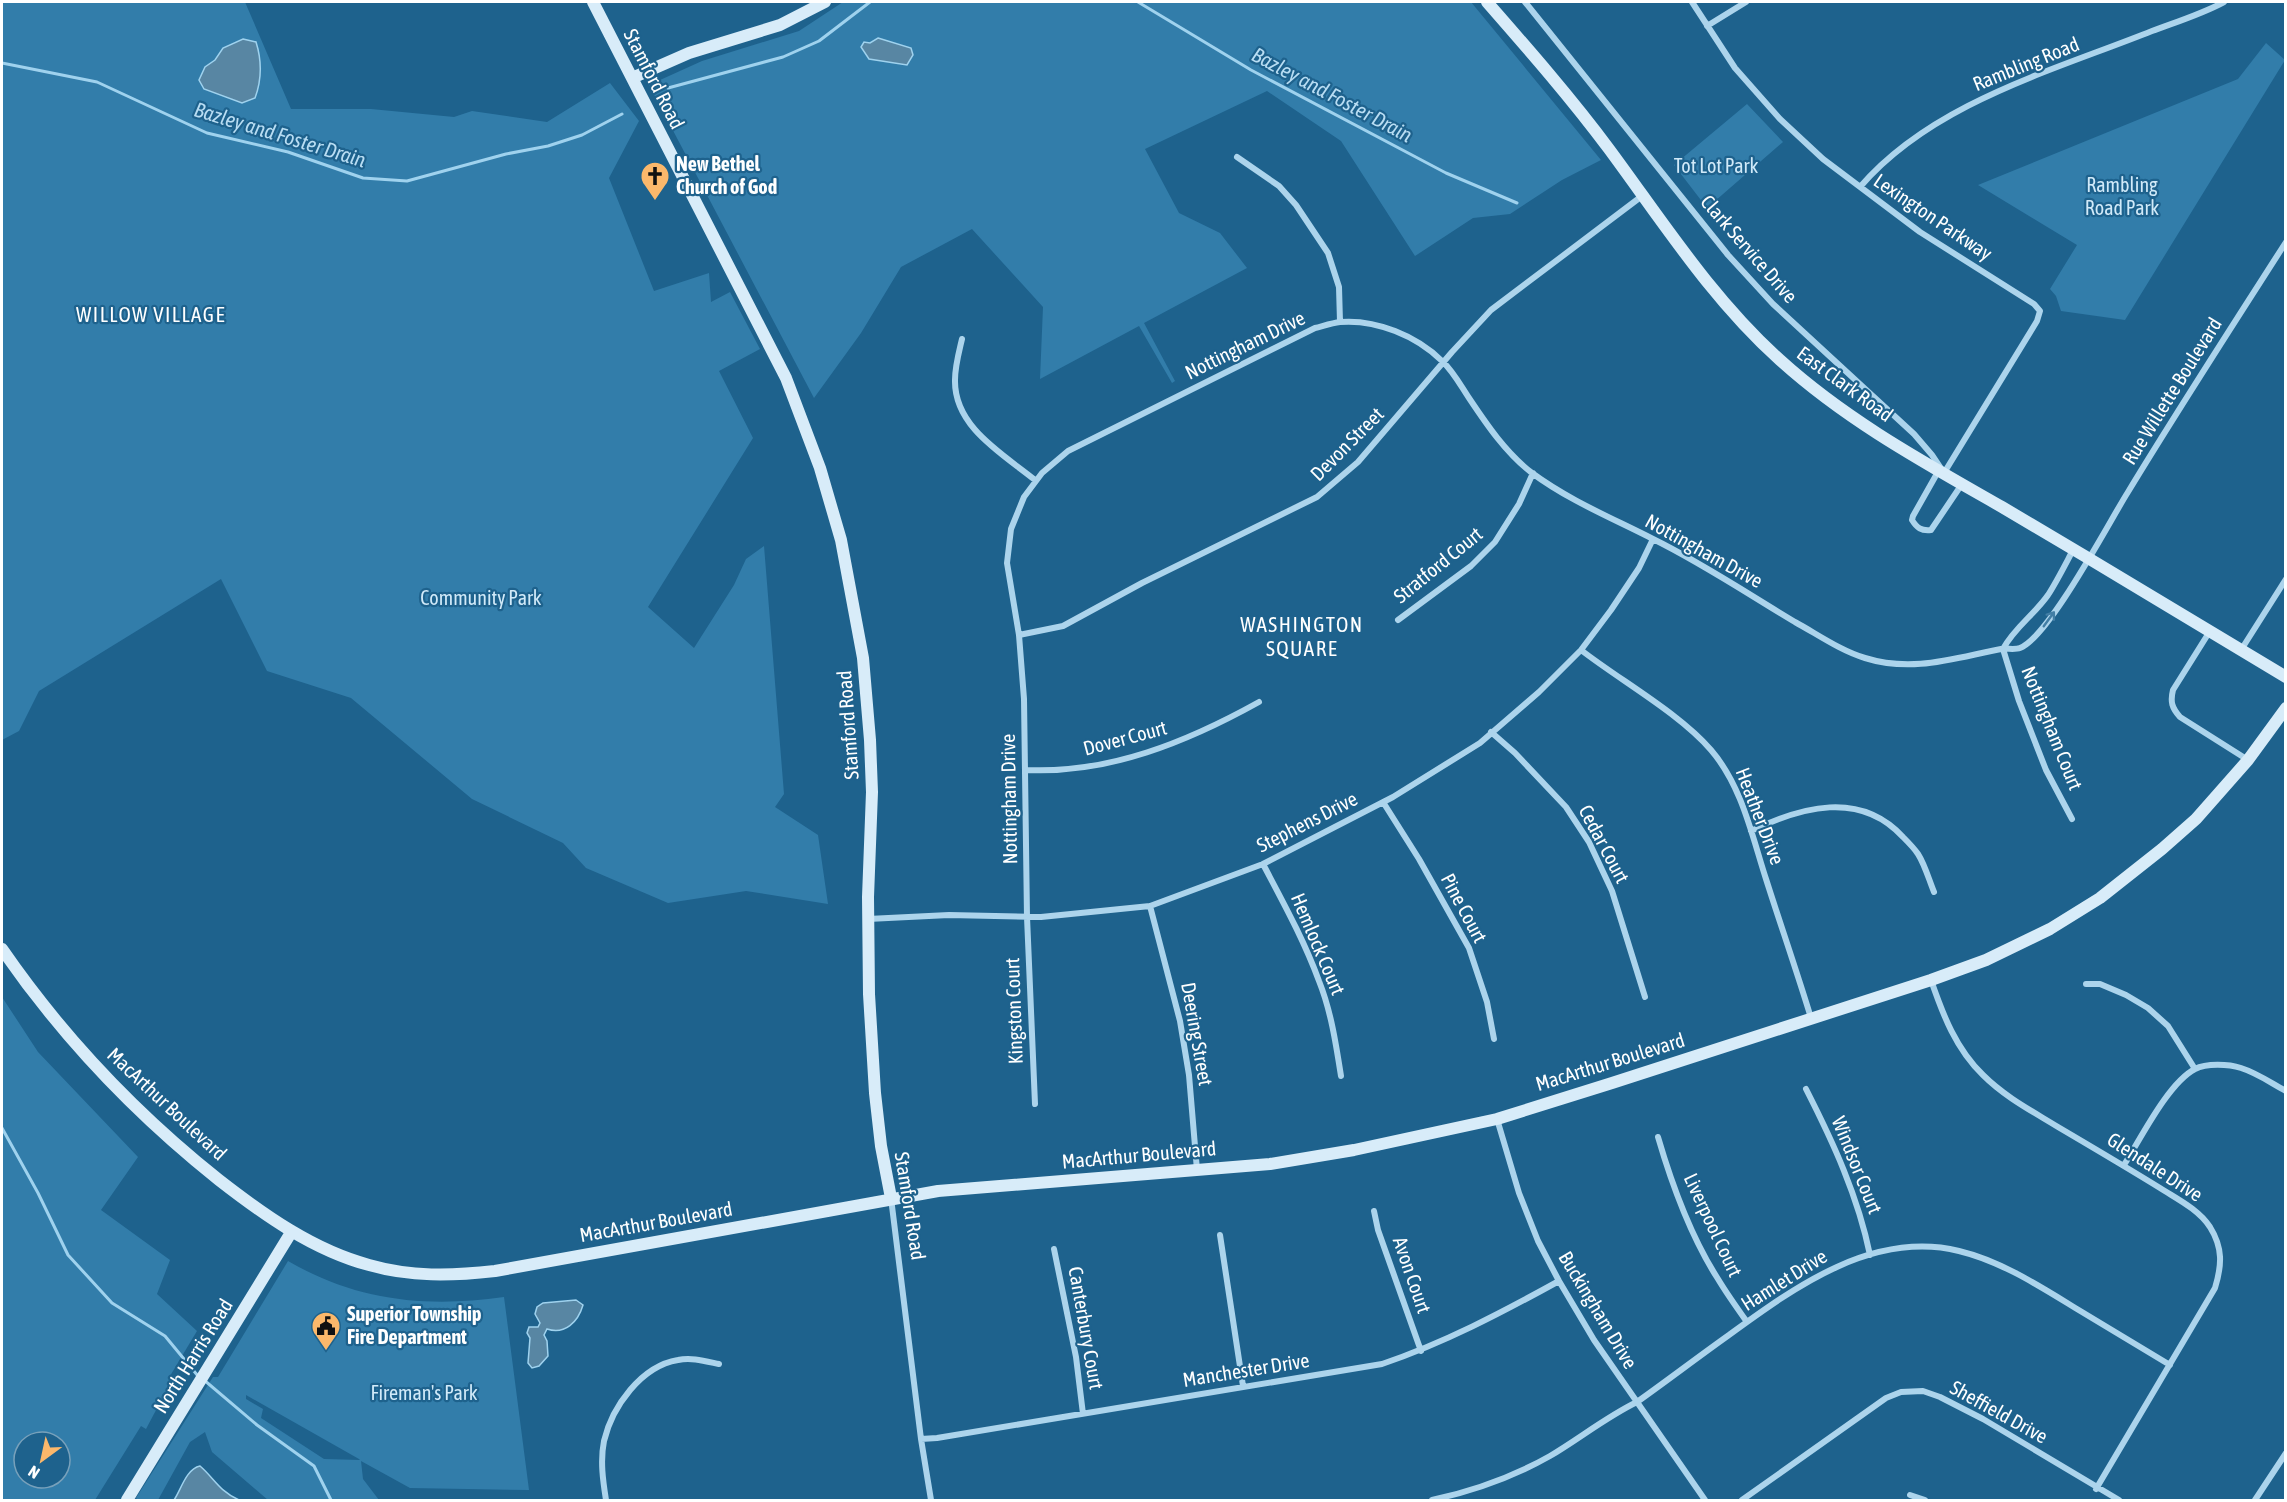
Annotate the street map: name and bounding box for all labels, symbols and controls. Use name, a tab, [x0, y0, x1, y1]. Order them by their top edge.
street label: Stamford Road	[619, 25, 689, 133]
street label: Rambling Road	[1969, 32, 2082, 95]
water label: Bazley and Foster Drain	[1248, 42, 1417, 147]
water label: Bazley and Foster Drain	[192, 97, 369, 172]
place label: New Bethel Church of God	[676, 152, 777, 198]
park label: Tot Lot Park	[1674, 154, 1758, 177]
church icon: New Bethel Church of God	[639, 160, 671, 202]
street label: Lexington Parkway	[1870, 169, 1997, 265]
park label: Rambling Road Park	[2085, 173, 2159, 219]
street label: Clark Service Drive	[1696, 190, 1802, 307]
district label: WILLOW VILLAGE	[76, 302, 226, 326]
street label: Nottingham Drive	[1181, 306, 1309, 384]
street label: Rue Willette Boulevard	[2117, 313, 2226, 468]
street label: East Clark Road	[1793, 341, 1898, 426]
street label: Devon Street	[1305, 402, 1388, 485]
street label: Nottingham Drive	[1642, 509, 1767, 592]
street label: Stratford Court	[1389, 522, 1487, 607]
park label: Community Park	[420, 586, 542, 609]
one-way arrow	[2043, 611, 2055, 627]
district label: WASHINGTON SQUARE	[1240, 612, 1364, 660]
street label: Nottingham Court	[2017, 663, 2088, 793]
street label: Stamford Road	[832, 670, 863, 780]
street label: Dover Court	[1081, 715, 1169, 760]
street label: Nottingham Drive	[996, 734, 1021, 864]
street label: Heather Drive	[1731, 764, 1789, 868]
street label: Stephens Drive	[1253, 786, 1361, 857]
street label: Cedar Court	[1574, 801, 1635, 887]
street label: Pine Court	[1437, 869, 1492, 947]
street label: Hemlock Court	[1287, 890, 1350, 998]
street label: Kingston Court	[1000, 957, 1027, 1065]
street label: Deering Street	[1177, 980, 1218, 1088]
street label: MacArthur Boulevard	[1533, 1028, 1687, 1095]
street label: MacArthur Boulevard	[103, 1043, 232, 1165]
street label: Windsor Court	[1828, 1113, 1887, 1217]
street label: Glendale Drive	[2103, 1127, 2207, 1206]
street label: MacArthur Boulevard	[1061, 1136, 1217, 1173]
street label: Stamford Road	[891, 1150, 930, 1262]
street label: Liverpool Court	[1680, 1170, 1747, 1280]
street label: MacArthur Boulevard	[578, 1197, 734, 1246]
street label: Avon Court	[1389, 1234, 1436, 1316]
street label: Hamlet Drive	[1737, 1244, 1831, 1315]
street label: Buckingham Drive	[1554, 1247, 1642, 1372]
street label: Canterbury Court	[1064, 1265, 1109, 1391]
street label: North Harris Road	[148, 1294, 237, 1417]
place label: Superior Township Fire Department	[347, 1302, 481, 1348]
public building icon: Superior Township Fire Department	[310, 1310, 342, 1352]
street label: Manchester Drive	[1181, 1348, 1311, 1391]
street label: Sheffield Drive	[1947, 1375, 2052, 1448]
park label: Fireman's Park	[370, 1381, 478, 1404]
north arrow	[12, 1430, 72, 1490]
text: N	[25, 1462, 43, 1483]

